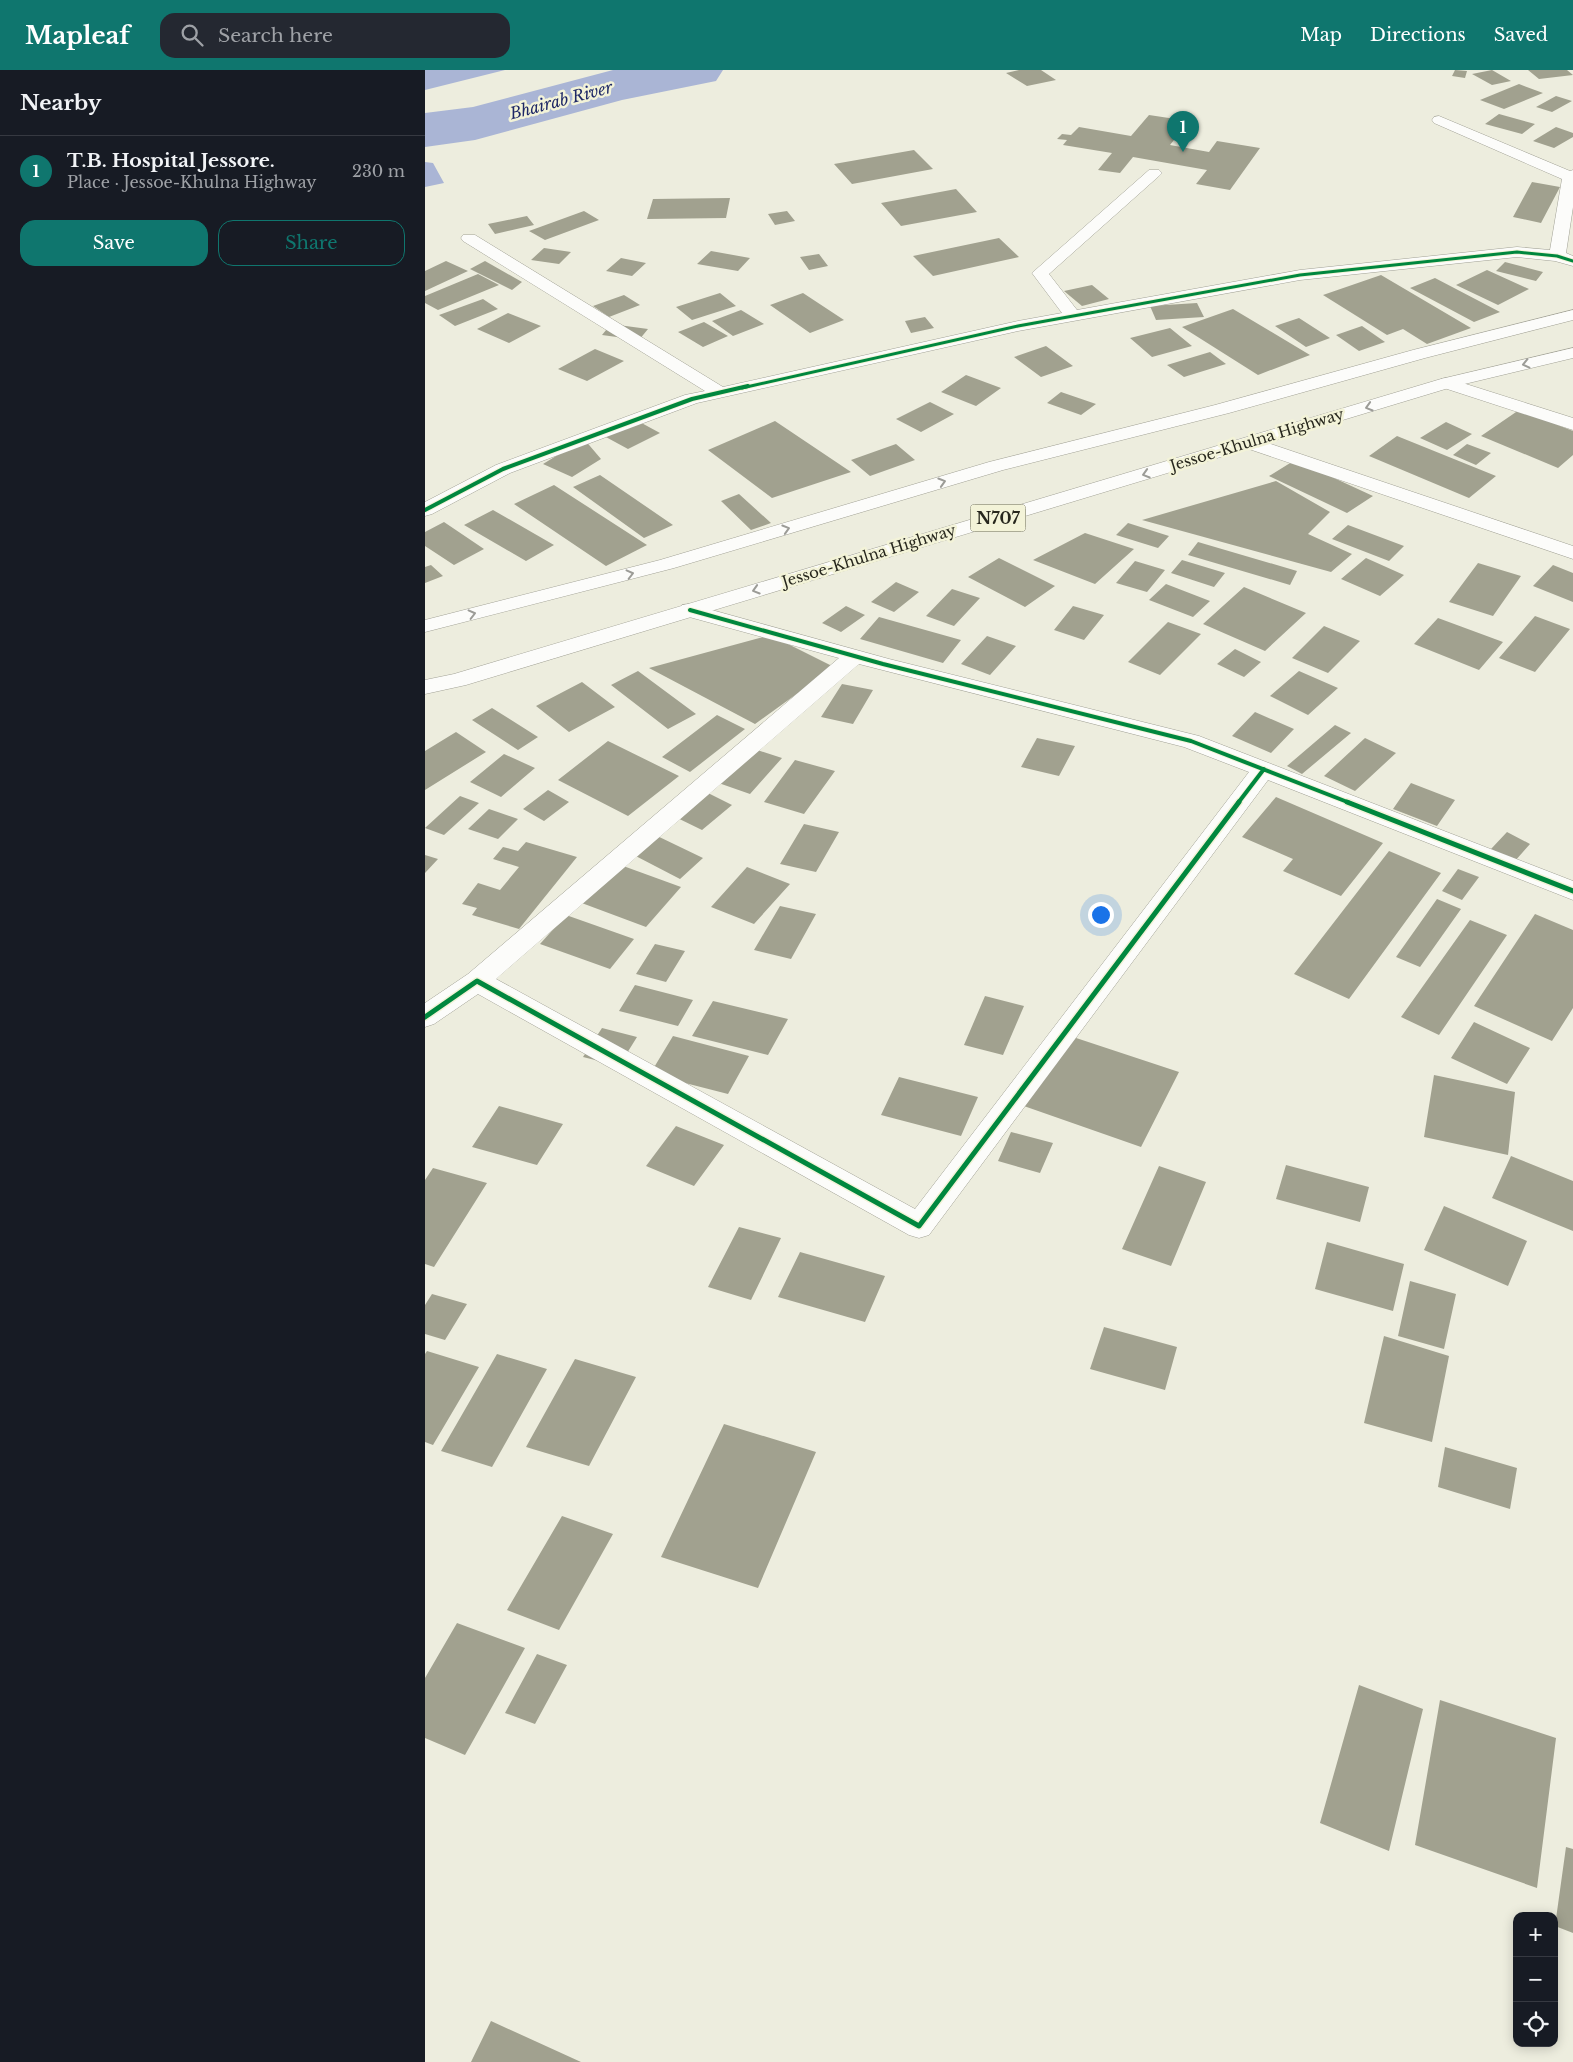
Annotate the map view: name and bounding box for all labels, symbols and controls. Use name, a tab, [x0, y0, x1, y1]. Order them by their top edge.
search box	[160, 13, 510, 58]
text: Mapleaf	[25, 21, 130, 50]
icon: search	[178, 21, 206, 49]
text: Search here	[218, 24, 333, 47]
text: Map	[1300, 24, 1342, 46]
text: Directions	[1370, 24, 1466, 46]
text: Saved	[1494, 24, 1548, 46]
water label: Bhairab River	[506, 76, 615, 124]
text: Nearby	[20, 90, 101, 116]
pin: 1	[1167, 111, 1199, 152]
text: T.B. Hospital Jessore.	[67, 149, 275, 172]
text: 1	[33, 161, 39, 181]
text: 230 m	[352, 161, 405, 181]
text: Place · Jessoe-Khulna Highway	[67, 172, 316, 192]
button: Save	[20, 220, 208, 266]
button: Share	[218, 220, 405, 266]
one-way arrow	[1522, 359, 1530, 369]
one-way arrow	[1365, 401, 1373, 411]
street label: Jessoe-Khulna Highway	[1166, 404, 1347, 476]
one-way arrow	[1142, 468, 1151, 478]
one-way arrow	[937, 478, 945, 488]
road number: N707	[971, 504, 1025, 532]
street label: Jessoe-Khulna Highway	[778, 520, 959, 592]
one-way arrow	[781, 524, 789, 534]
one-way arrow	[625, 569, 634, 580]
one-way arrow	[752, 585, 760, 595]
one-way arrow	[468, 609, 476, 619]
your location	[1088, 902, 1114, 928]
map controls	[1513, 1912, 1558, 2047]
button: +	[1513, 1912, 1558, 1957]
button: −	[1513, 1957, 1558, 2002]
button: locate	[1513, 2002, 1558, 2047]

